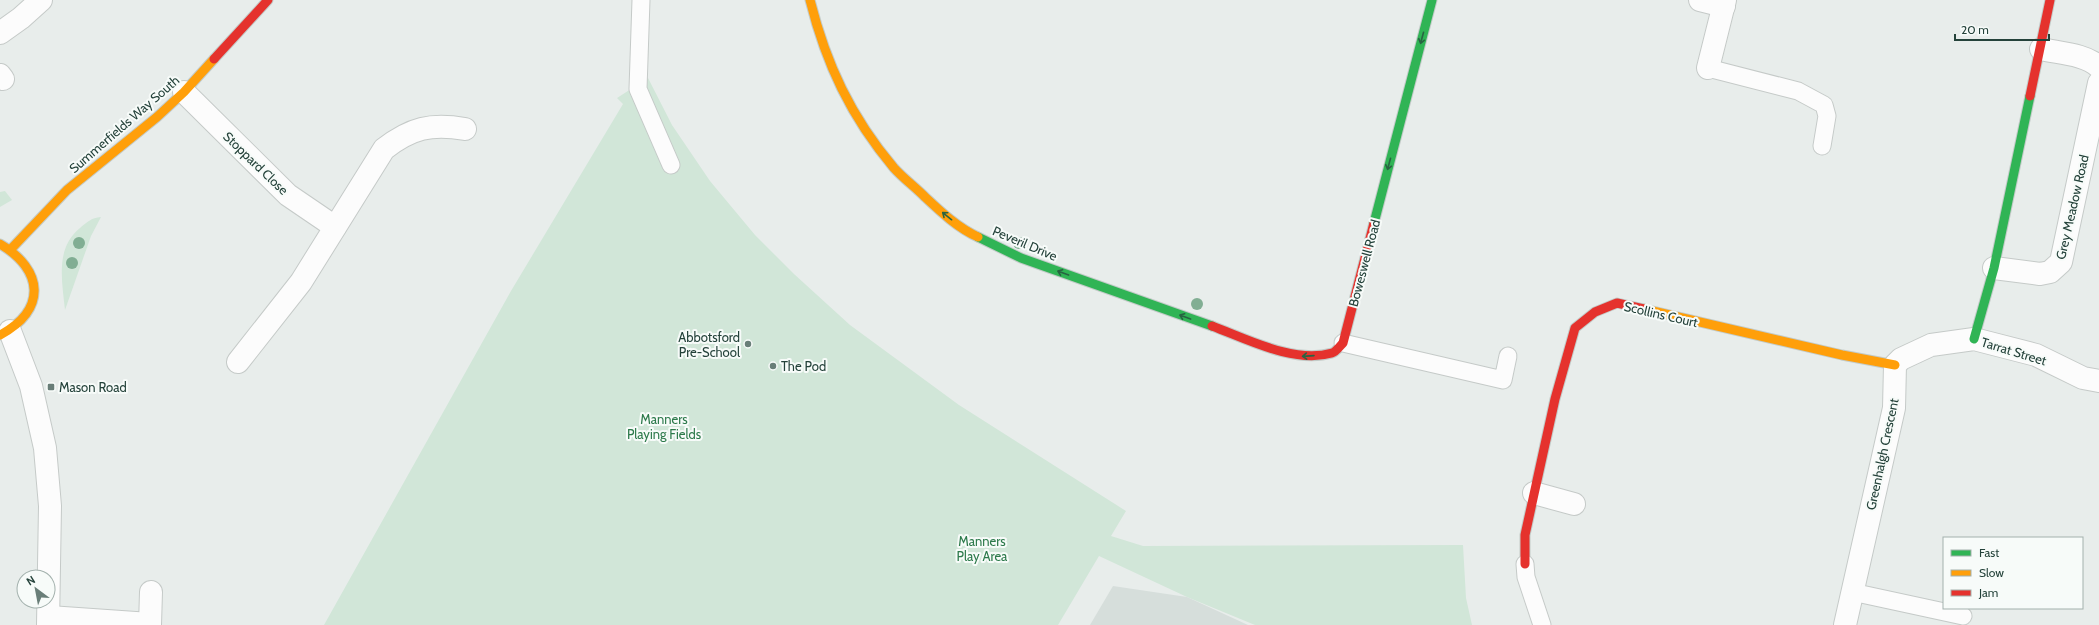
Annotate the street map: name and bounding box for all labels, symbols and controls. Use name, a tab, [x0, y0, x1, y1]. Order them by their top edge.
scale bar	[1955, 16, 2049, 42]
text: 20 m	[1961, 22, 1989, 37]
one-way arrow	[1418, 31, 1425, 44]
street label: Summerfields Way South	[66, 72, 182, 176]
street label: Stoppard Close	[220, 128, 292, 198]
street label: Grey Meadow Road	[2052, 153, 2092, 261]
one-way arrow	[1385, 157, 1393, 170]
one-way arrow	[942, 211, 952, 220]
street label: Boweswell Road	[1345, 218, 1383, 308]
street label: Peveril Drive	[990, 222, 1060, 264]
one-way arrow	[1057, 268, 1069, 276]
street label: Scollins Court	[1623, 298, 1700, 330]
one-way arrow	[1179, 312, 1191, 320]
place label: Abbotsford Pre-School	[678, 329, 740, 360]
street label: Tarrat Street	[1979, 334, 2049, 369]
marker: Abbotsford Pre-School	[743, 339, 753, 349]
one-way arrow	[1302, 352, 1315, 359]
place label: The Pod	[781, 358, 826, 374]
marker: The Pod	[768, 361, 778, 371]
place label: Mason Road	[59, 379, 127, 395]
marker: Mason Road	[46, 382, 56, 392]
street label: Greenhalgh Crescent	[1862, 396, 1902, 511]
park label: Manners Playing Fields	[627, 411, 702, 442]
park label: Manners Play Area	[957, 533, 1008, 564]
legend	[1943, 537, 2083, 609]
text: Fast	[1979, 545, 1999, 560]
text: Slow	[1979, 565, 2004, 580]
north arrow	[16, 569, 56, 609]
text: N	[24, 573, 38, 589]
text: Jam	[1978, 585, 1998, 600]

